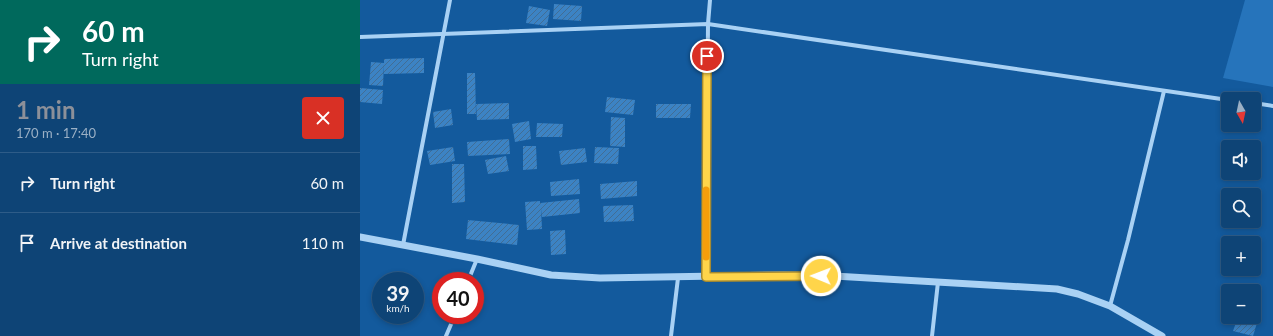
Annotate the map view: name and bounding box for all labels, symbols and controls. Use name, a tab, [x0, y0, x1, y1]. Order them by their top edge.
text: 60 m	[82, 14, 145, 48]
icon: right	[16, 16, 68, 68]
pin	[690, 39, 724, 73]
icon: arrive	[696, 45, 718, 67]
text: Turn right	[82, 48, 159, 70]
north arrow	[1221, 92, 1261, 132]
map controls	[1221, 92, 1261, 324]
text: 1 min	[16, 95, 76, 124]
button: close	[302, 97, 344, 139]
text: 170 m · 17:40	[16, 125, 96, 141]
button: sound	[1221, 140, 1261, 180]
icon: right	[16, 172, 38, 194]
text: Turn right	[50, 174, 115, 192]
text: 60 m	[310, 174, 344, 192]
button: search	[1221, 188, 1261, 228]
icon: arrive	[16, 232, 38, 254]
text: Arrive at destination	[50, 234, 187, 252]
text: 110 m	[302, 234, 344, 252]
button: +	[1221, 236, 1261, 276]
position arrow	[800, 255, 842, 297]
speed limit sign: 40	[432, 272, 484, 324]
text: 39	[386, 281, 410, 305]
button: −	[1221, 284, 1261, 324]
text: km/h	[386, 302, 410, 314]

